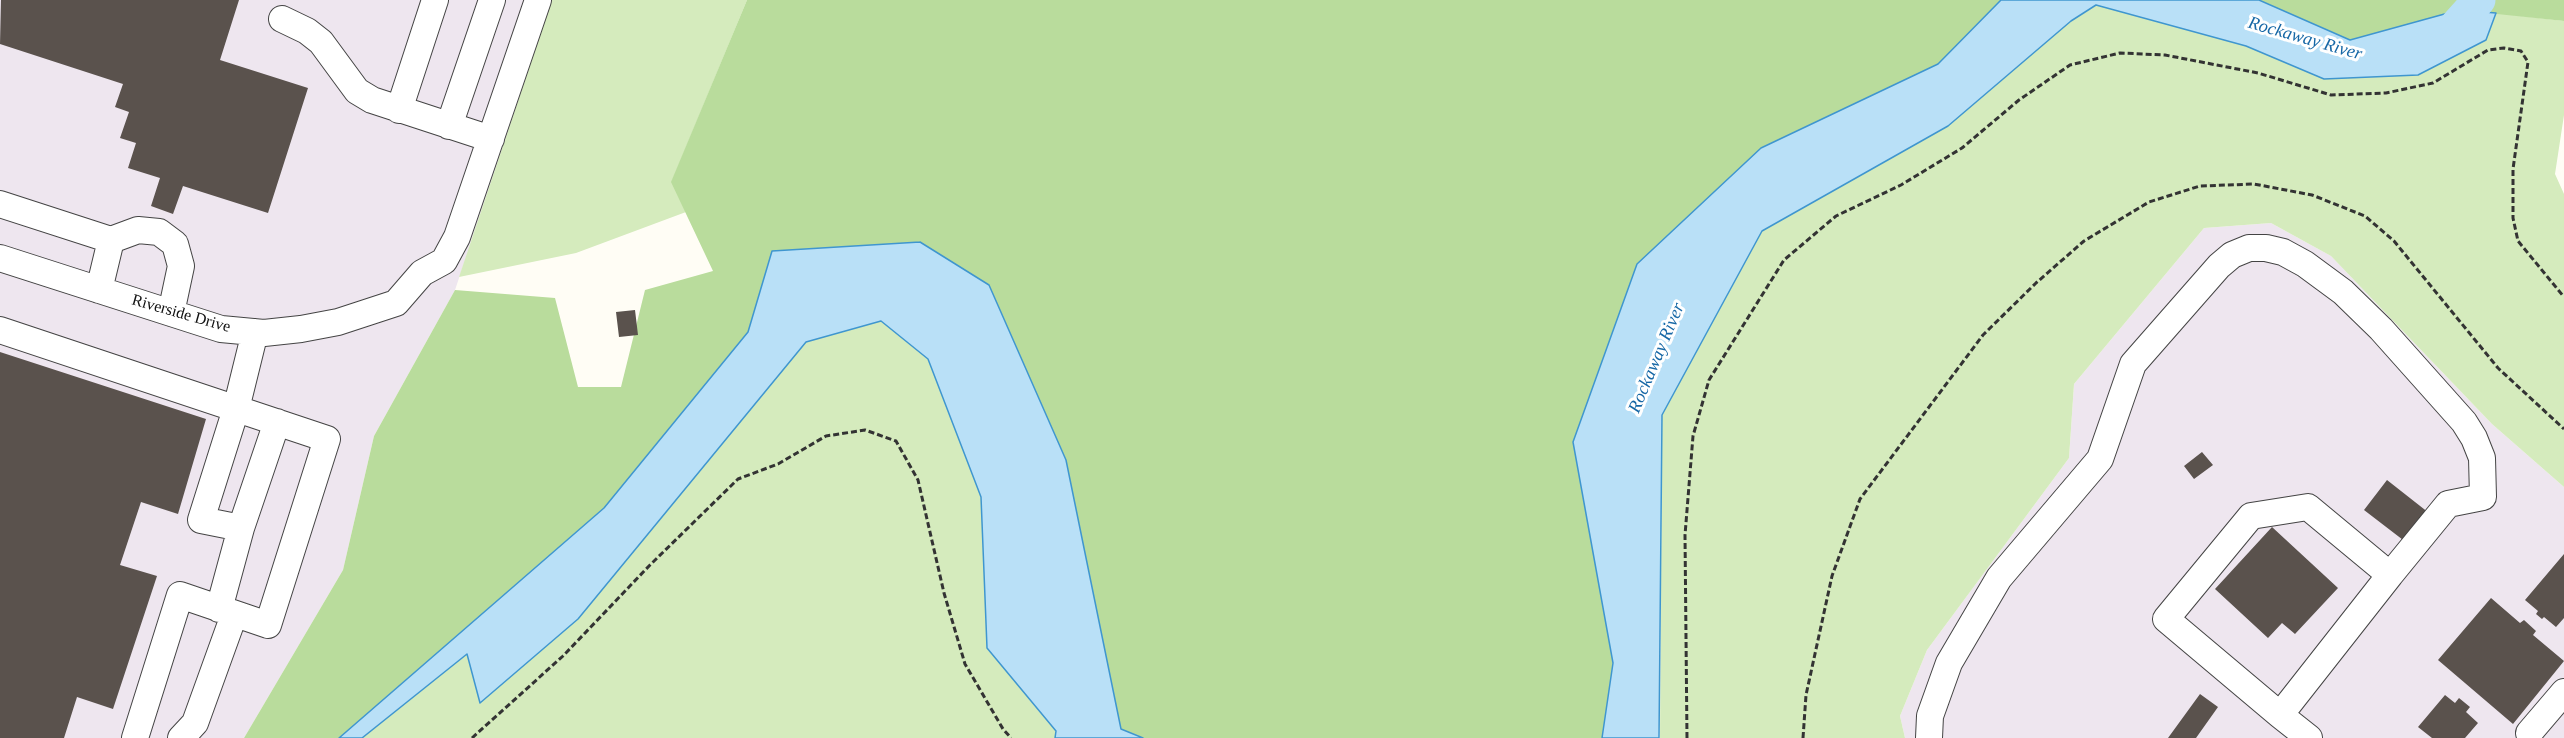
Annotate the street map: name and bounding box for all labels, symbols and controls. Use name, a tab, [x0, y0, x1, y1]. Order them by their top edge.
water label: Rockaway River	[2246, 12, 2364, 66]
street label: Riverside Drive	[129, 291, 233, 337]
water label: Rockaway River	[1624, 300, 1690, 416]

